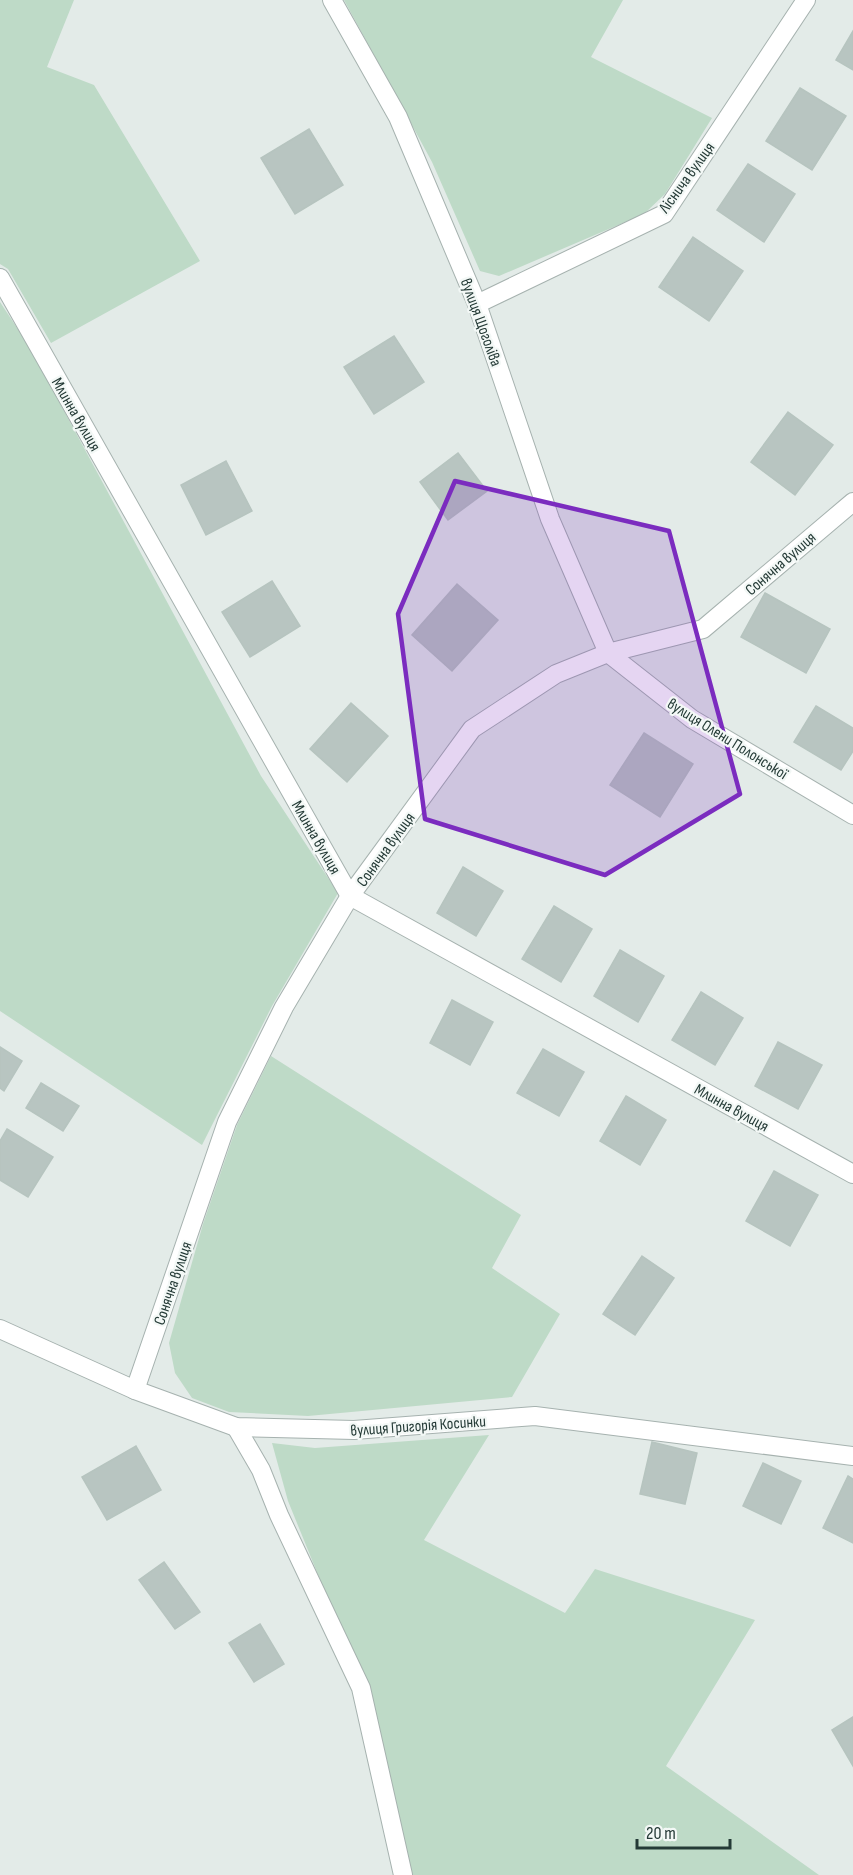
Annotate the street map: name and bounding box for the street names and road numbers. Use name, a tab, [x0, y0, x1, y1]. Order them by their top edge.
street label: Ліснича вулиця	[655, 139, 719, 218]
street label: вулиця Щоголіва	[456, 276, 505, 369]
street label: Млинна вулиця	[47, 375, 104, 455]
street label: Сонячна вулиця	[742, 528, 820, 600]
street label: вулиця Олени Полонської	[663, 695, 792, 785]
street label: Млинна вулиця	[287, 798, 344, 878]
street label: Сонячна вулиця	[353, 809, 419, 891]
street label: Млинна вулиця	[691, 1080, 772, 1136]
street label: Сонячна вулиця	[150, 1239, 197, 1328]
street label: вулиця Григорія Косинки	[350, 1412, 486, 1441]

